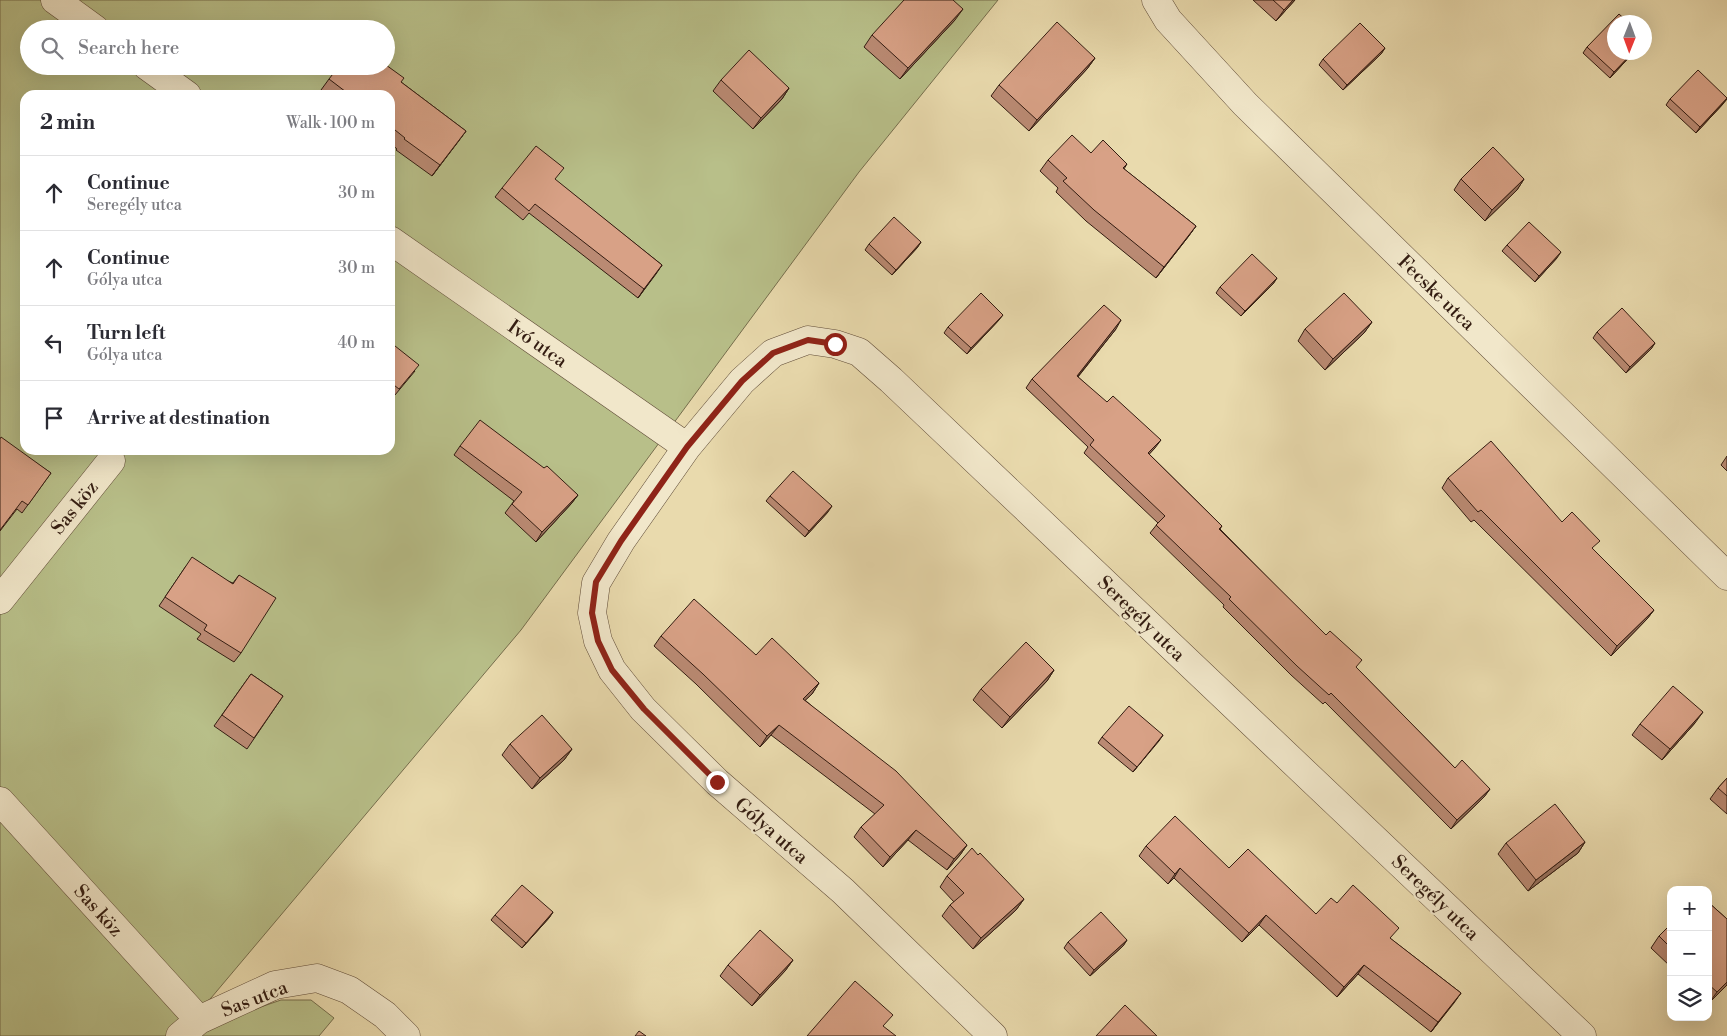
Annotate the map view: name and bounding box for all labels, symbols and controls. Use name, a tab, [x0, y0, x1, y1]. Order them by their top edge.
north arrow	[1607, 15, 1652, 60]
search box	[20, 20, 395, 75]
icon: search	[38, 34, 66, 62]
text: Search here	[78, 36, 179, 60]
text: 2 min	[40, 110, 95, 136]
text: Walk · 100 m	[286, 113, 375, 133]
text: Continue	[87, 171, 170, 195]
icon: ahead	[40, 179, 68, 207]
text: 30 m	[338, 183, 375, 203]
text: Seregély utca	[87, 195, 182, 215]
text: Continue	[87, 246, 170, 270]
street label: Fecske utca	[1393, 250, 1480, 336]
icon: ahead	[40, 254, 68, 282]
text: 30 m	[338, 258, 375, 278]
text: Gólya utca	[87, 270, 162, 290]
street label: Ivó utca	[503, 315, 572, 373]
text: Turn left	[87, 321, 166, 345]
icon: left	[40, 329, 68, 357]
text: 40 m	[338, 333, 375, 353]
route start	[824, 333, 847, 356]
text: Gólya utca	[87, 345, 162, 365]
icon: arrive	[40, 404, 68, 432]
text: Arrive at destination	[87, 406, 270, 430]
street label: Sas köz	[46, 476, 104, 539]
street label: Seregély utca	[1092, 571, 1190, 667]
route end	[706, 771, 729, 794]
street label: Gólya utca	[730, 792, 813, 869]
street label: Seregély utca	[1386, 850, 1484, 946]
street label: Sas köz	[69, 880, 128, 942]
map controls	[1667, 886, 1712, 1021]
button: +	[1667, 886, 1712, 931]
button: −	[1667, 931, 1712, 976]
street label: Sas utca	[218, 975, 291, 1023]
button: layers	[1667, 976, 1712, 1021]

